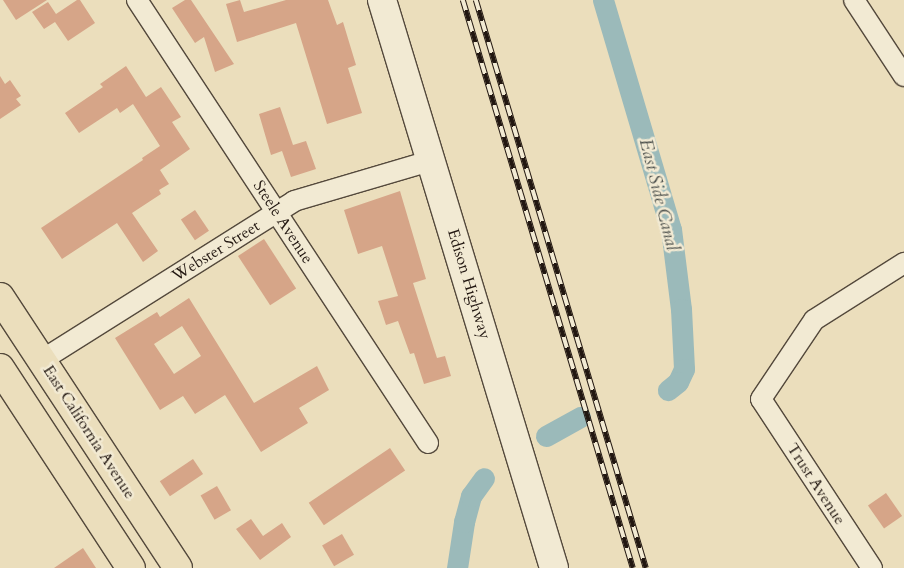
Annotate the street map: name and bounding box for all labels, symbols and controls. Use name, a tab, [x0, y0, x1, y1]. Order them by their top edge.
water label: East Side Canal	[634, 137, 682, 253]
street label: Steele Avenue	[249, 177, 317, 267]
street label: Webster Street	[169, 216, 263, 286]
street label: Edison Highway	[443, 227, 495, 341]
street label: East California Avenue	[39, 362, 139, 502]
street label: Trust Avenue	[783, 440, 849, 528]

